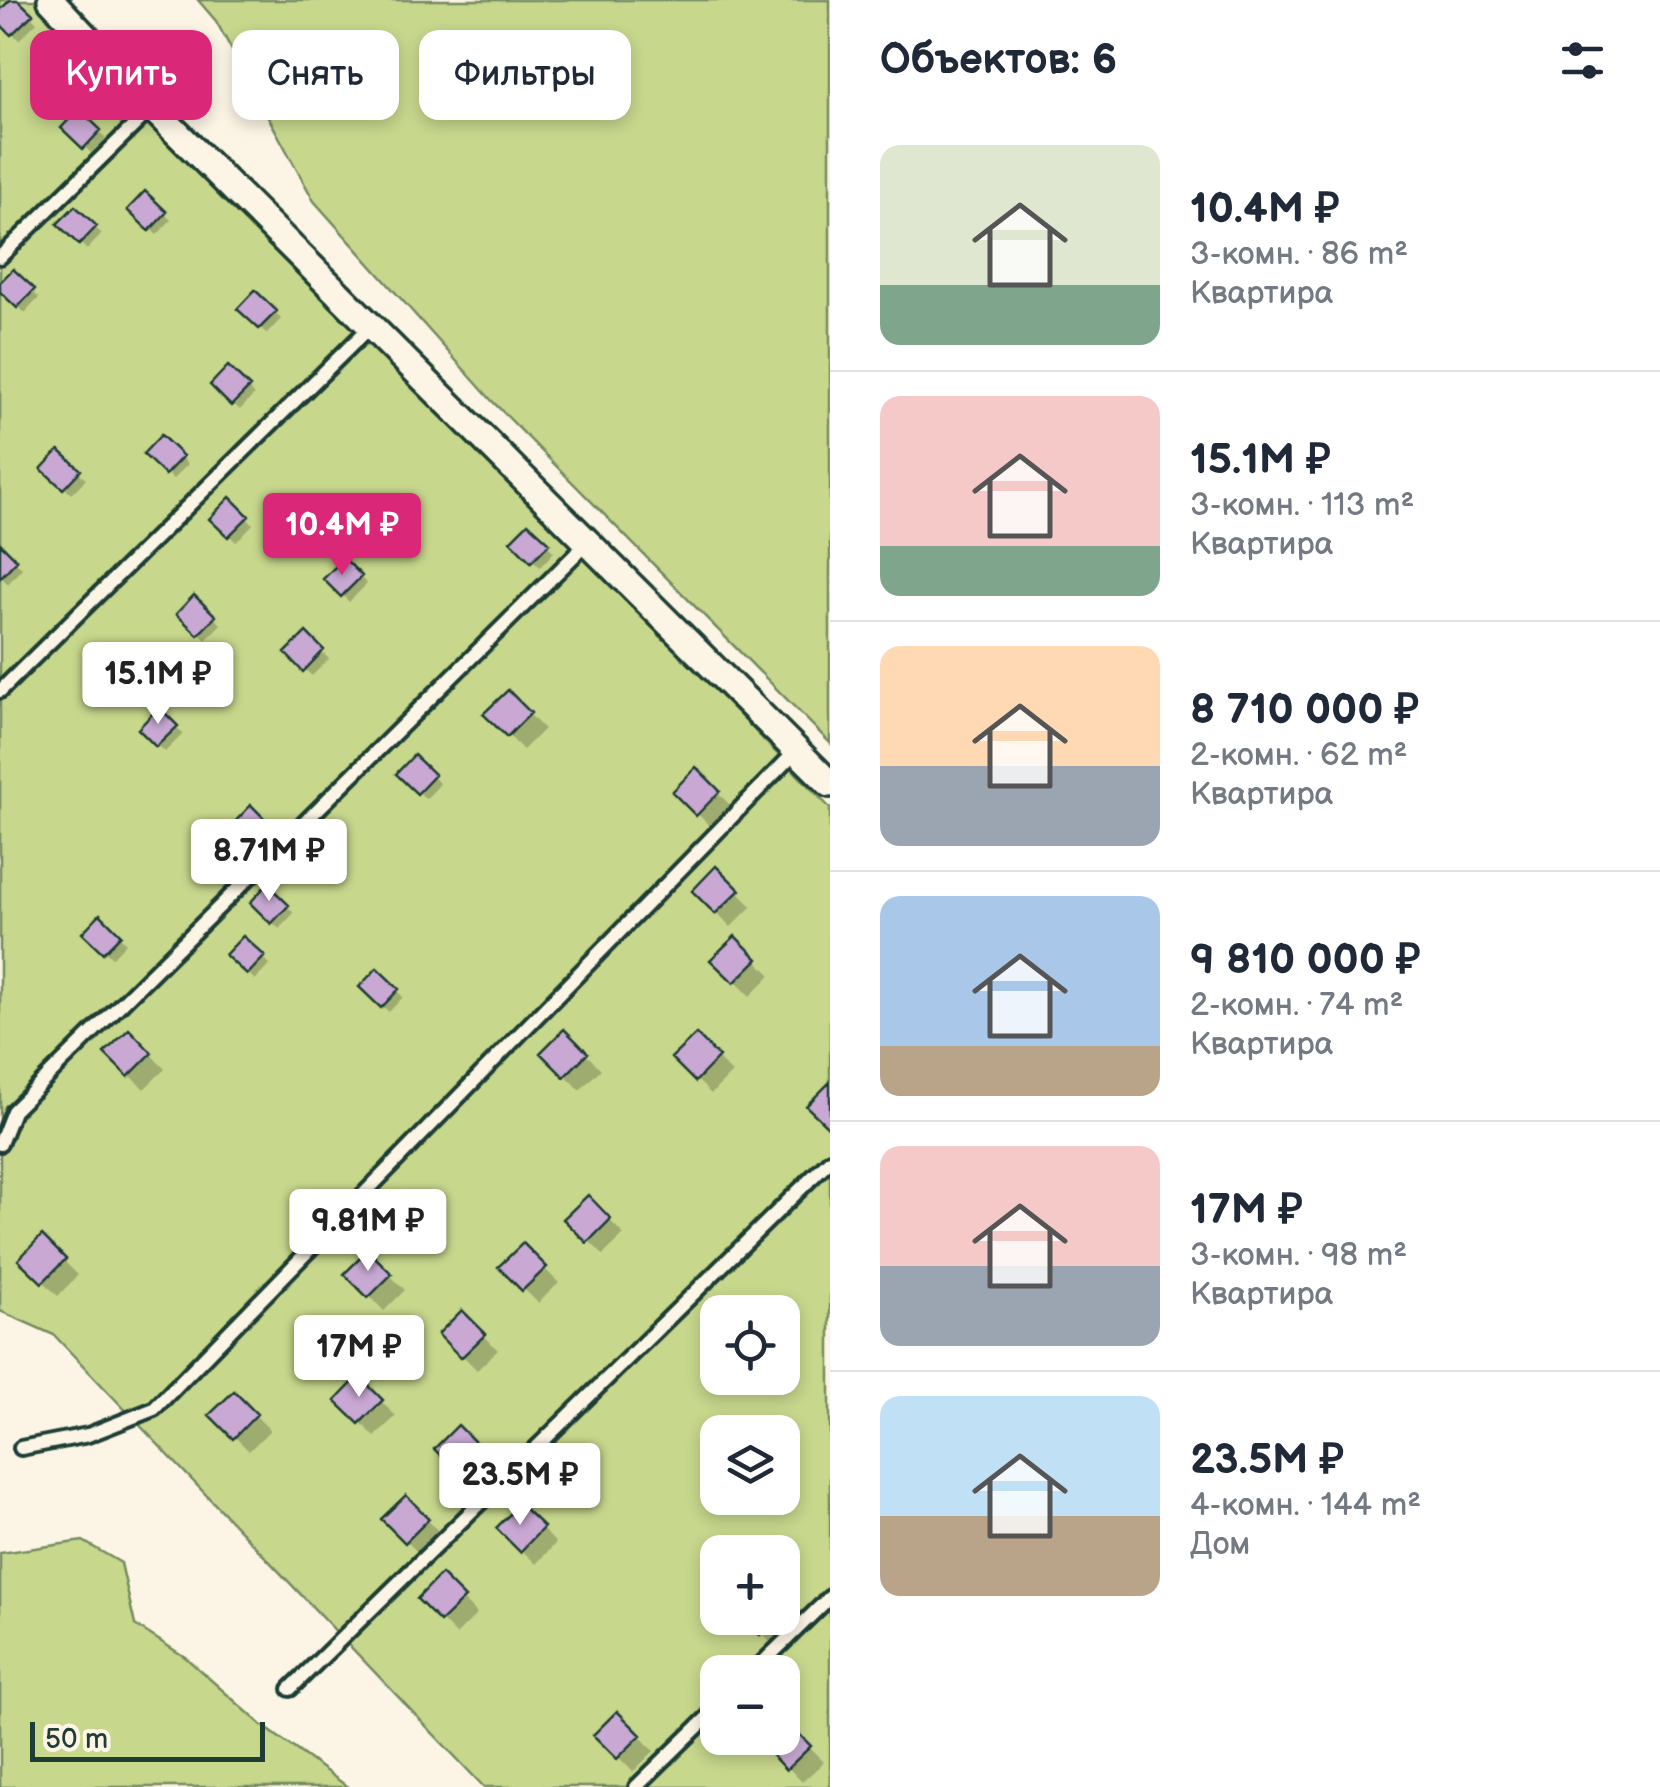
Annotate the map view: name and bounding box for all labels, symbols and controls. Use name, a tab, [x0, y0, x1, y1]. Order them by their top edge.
chip: Купить	[30, 30, 212, 120]
chip: Снять	[232, 30, 399, 120]
chip: Фильтры	[419, 30, 631, 120]
icon: filters	[1555, 33, 1610, 88]
text: Объектов: 6	[880, 35, 1117, 86]
text: 10.4M ₽	[1190, 184, 1340, 235]
icon: home	[960, 185, 1080, 305]
text: 3-комн. · 86 m²	[1190, 235, 1408, 274]
text: Квартира	[1190, 274, 1333, 313]
text: 15.1M ₽	[1190, 435, 1331, 486]
icon: home	[960, 436, 1080, 556]
text: 3-комн. · 113 m²	[1190, 486, 1414, 525]
pin: 10.4M ₽	[250, 493, 434, 578]
text: 10.4M ₽	[285, 506, 399, 545]
text: Квартира	[1190, 525, 1333, 564]
pin: 15.1M ₽	[66, 642, 250, 727]
text: 15.1M ₽	[104, 655, 212, 694]
text: 8 710 000 ₽	[1190, 685, 1419, 736]
icon: home	[960, 686, 1080, 806]
text: 2-комн. · 62 m²	[1190, 736, 1407, 775]
text: Квартира	[1190, 775, 1333, 814]
pin: 8.71M ₽	[177, 819, 361, 904]
text: 8.71M ₽	[213, 832, 325, 871]
text: 9 810 000 ₽	[1190, 935, 1421, 986]
icon: home	[960, 936, 1080, 1056]
text: 2-комн. · 74 m²	[1190, 986, 1403, 1025]
text: Квартира	[1190, 1025, 1333, 1064]
text: 17M ₽	[1190, 1185, 1303, 1236]
icon: home	[960, 1186, 1080, 1306]
pin: 9.81M ₽	[276, 1189, 460, 1274]
text: 9.81M ₽	[311, 1202, 425, 1241]
text: 3-комн. · 98 m²	[1190, 1236, 1407, 1275]
text: Квартира	[1190, 1275, 1333, 1314]
map controls	[700, 1295, 800, 1755]
button: locate	[700, 1295, 800, 1395]
pin: 17M ₽	[289, 1315, 429, 1400]
text: 17M ₽	[316, 1328, 402, 1367]
button: layers	[700, 1415, 800, 1515]
text: 23.5M ₽	[1190, 1435, 1344, 1486]
icon: home	[960, 1436, 1080, 1556]
pin: 23.5M ₽	[428, 1443, 612, 1528]
text: 23.5M ₽	[461, 1456, 579, 1495]
text: 4-комн. · 144 m²	[1190, 1486, 1421, 1525]
text: Дом	[1190, 1525, 1250, 1564]
button: +	[700, 1535, 800, 1635]
button: −	[700, 1655, 800, 1755]
scale bar	[30, 1717, 265, 1762]
text: 50 m	[45, 1723, 108, 1756]

